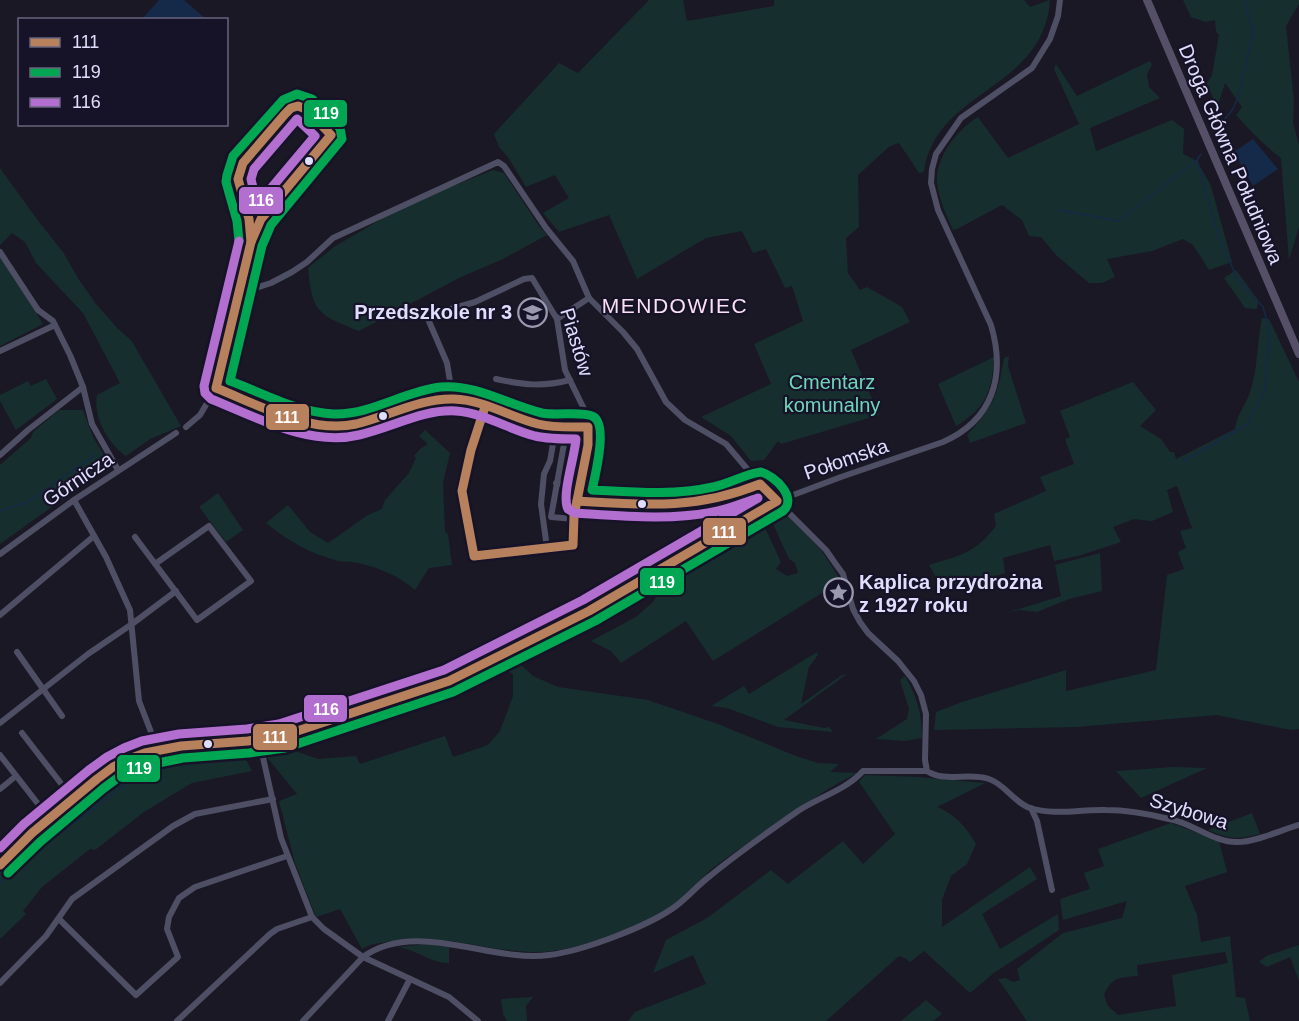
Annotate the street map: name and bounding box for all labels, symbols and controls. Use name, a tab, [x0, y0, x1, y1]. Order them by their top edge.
legend	[18, 18, 228, 126]
text: 111	[72, 32, 99, 52]
street label: Droga Główna Południowa	[1175, 41, 1288, 268]
text: 119	[72, 62, 101, 82]
text: 116	[72, 92, 101, 112]
line badge: 119	[303, 99, 348, 128]
text: 119	[313, 105, 339, 122]
unlabelled marker	[303, 155, 315, 167]
line badge: 116	[238, 186, 284, 215]
text: 116	[248, 192, 274, 209]
district label: MENDOWIEC	[602, 294, 748, 317]
school or university icon: Przedszkole nr 3	[517, 296, 549, 328]
place label: Przedszkole nr 3	[354, 301, 512, 323]
street label: Piastów	[556, 305, 598, 379]
park label: Cmentarz komunalny	[784, 371, 880, 416]
line badge: 111	[265, 403, 310, 431]
text: 111	[275, 409, 300, 426]
unlabelled marker	[377, 410, 389, 422]
street label: Połomska	[801, 434, 892, 484]
street label: Górnicza	[39, 447, 118, 510]
unlabelled marker	[636, 498, 648, 510]
line badge: 111	[702, 517, 747, 546]
text: 111	[712, 524, 737, 541]
line badge: 119	[639, 567, 685, 596]
place label: Kaplica przydrożna z 1927 roku	[859, 571, 1043, 616]
text: 119	[649, 574, 675, 591]
place icon: Kaplica przydrożna z 1927 roku	[822, 577, 854, 609]
line badge: 116	[303, 694, 348, 723]
text: 116	[313, 701, 339, 718]
line badge: 111	[252, 723, 298, 751]
text: 111	[263, 729, 288, 746]
unlabelled marker	[202, 738, 214, 750]
line badge: 119	[116, 754, 161, 783]
text: 119	[126, 760, 152, 777]
street label: Szybowa	[1147, 789, 1232, 834]

